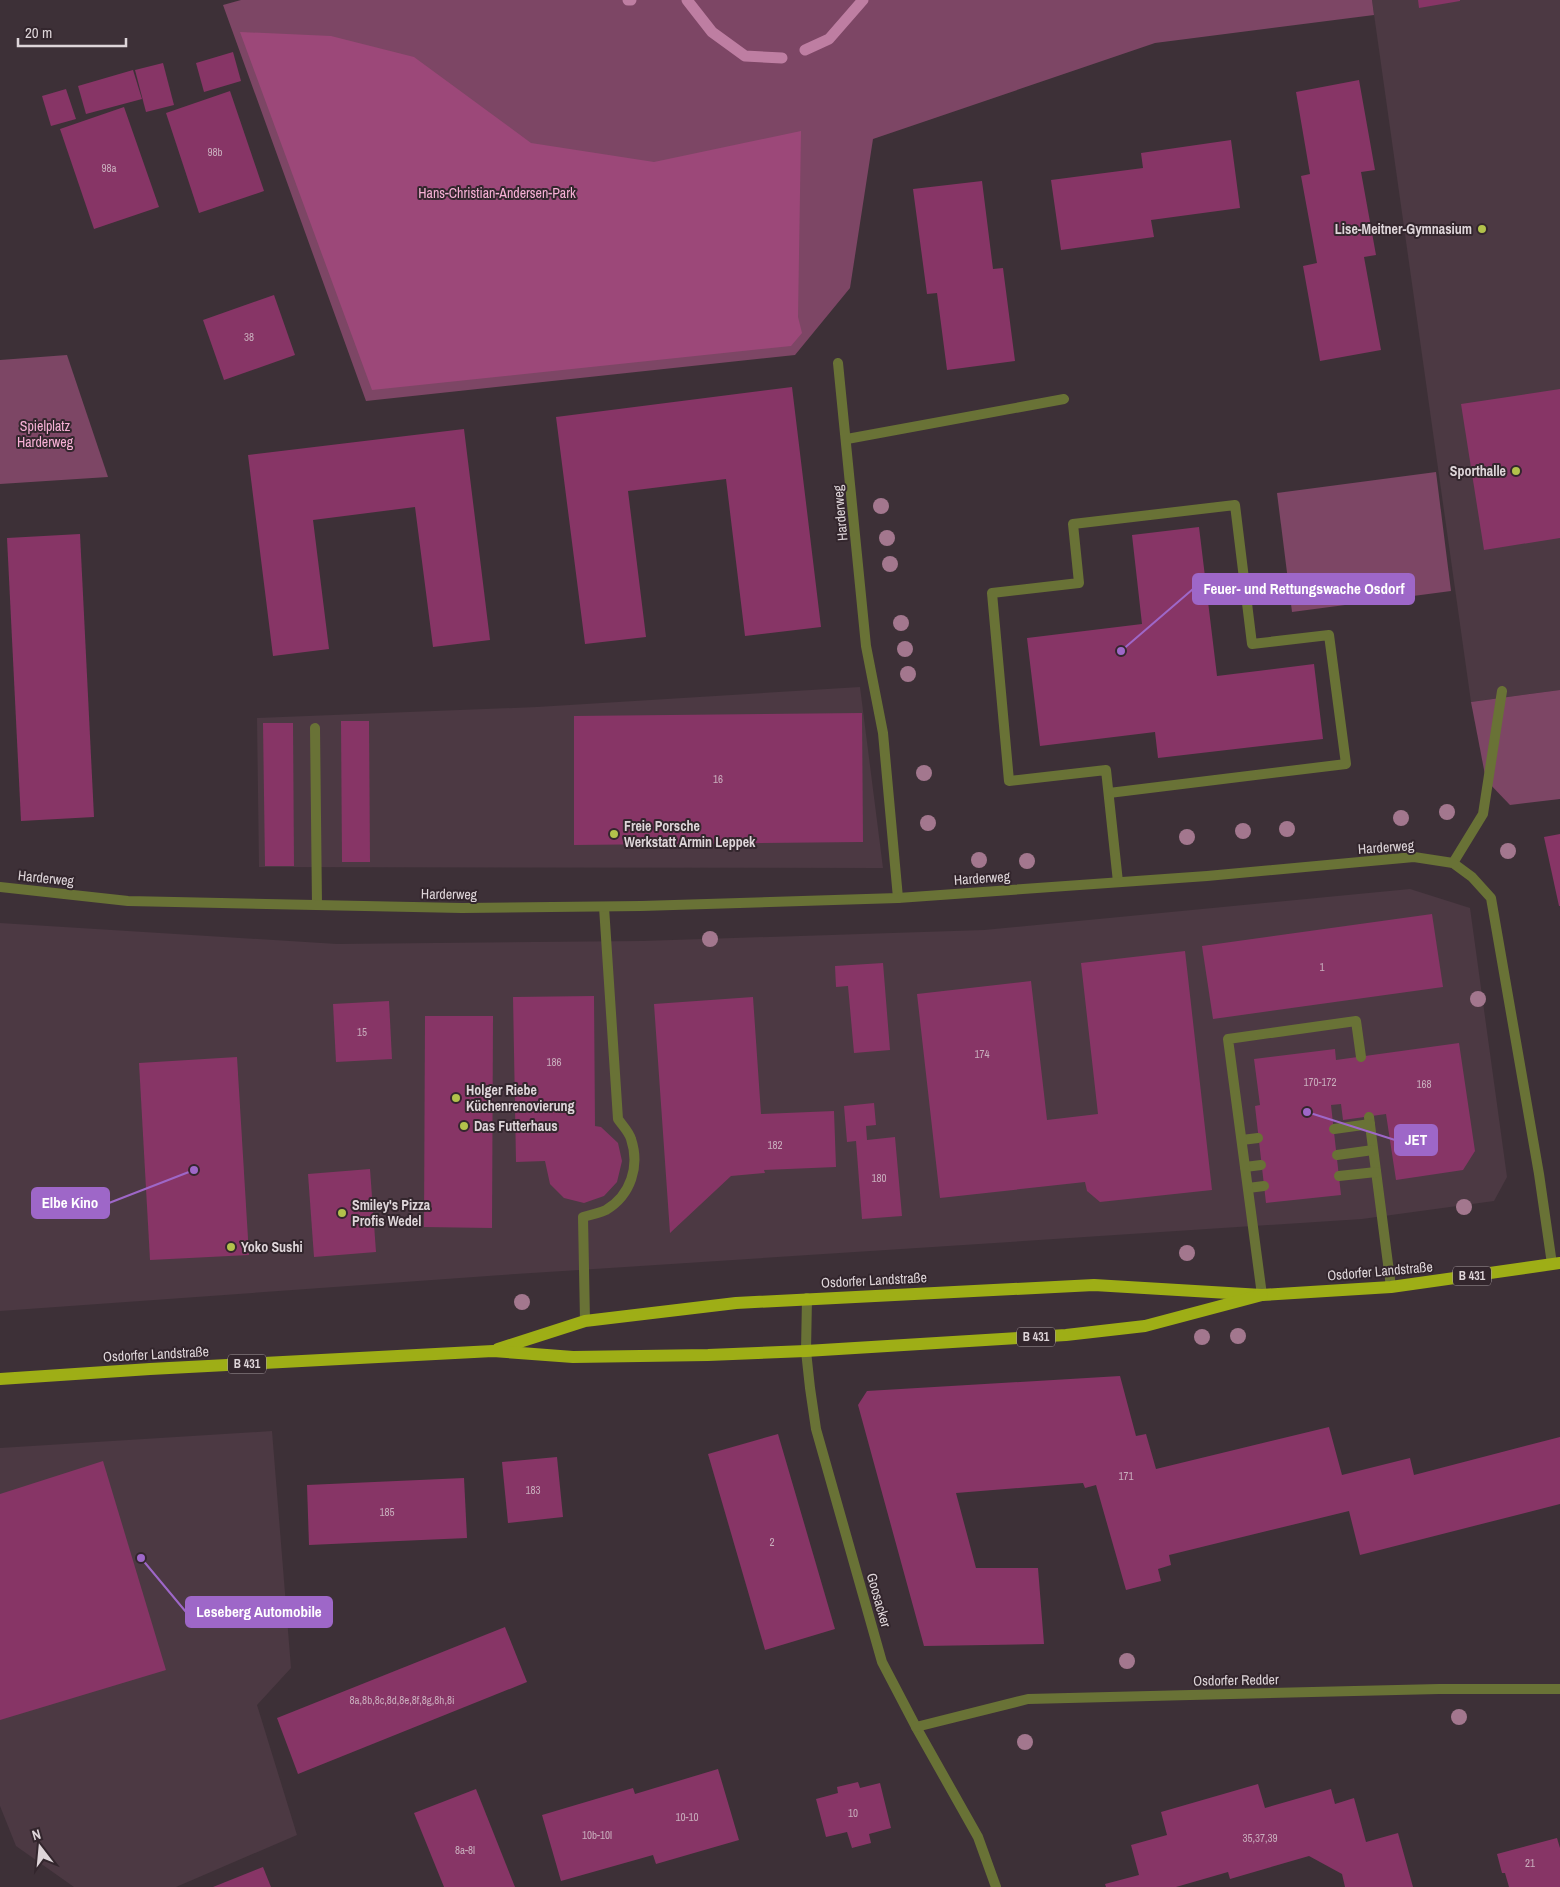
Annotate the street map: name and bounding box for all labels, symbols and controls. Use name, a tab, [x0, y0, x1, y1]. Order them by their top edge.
scale bar	[18, 15, 125, 47]
text: 20 m	[25, 22, 52, 43]
house number: 98b	[207, 145, 223, 159]
house number: 98a	[101, 161, 117, 175]
park label: Hans-Christian-Andersen-Park	[418, 184, 576, 202]
place label: Lise-Meitner-Gymnasium	[1335, 220, 1472, 238]
marker: Lise-Meitner-Gymnasium	[1476, 223, 1488, 235]
house number: 38	[244, 330, 254, 344]
park label: Spielplatz Harderweg	[17, 417, 74, 451]
place label: Sporthalle	[1450, 462, 1506, 480]
marker: Sporthalle	[1510, 465, 1522, 477]
street label: Harderweg	[829, 484, 851, 542]
callout: Feuer- und Rettungswache Osdorf	[1193, 574, 1414, 604]
text: Feuer- und Rettungswache Osdorf	[1203, 578, 1405, 599]
house number: 16	[713, 772, 723, 786]
place label: Freie Porsche Werkstatt Armin Leppek	[624, 817, 756, 851]
marker: Freie Porsche Werkstatt Armin Leppek	[608, 828, 620, 840]
street label: Harderweg	[1357, 836, 1415, 858]
street label: Harderweg	[17, 866, 75, 890]
street label: Harderweg	[953, 867, 1011, 889]
street label: Harderweg	[421, 885, 478, 903]
house number: 1	[1319, 960, 1325, 974]
house number: 15	[357, 1025, 367, 1039]
house number: 174	[974, 1047, 990, 1061]
house number: 186	[546, 1055, 562, 1069]
house number: 170-172	[1303, 1075, 1337, 1089]
house number: 168	[1416, 1077, 1432, 1091]
place label: Holger Riebe Küchenrenovierung	[466, 1081, 574, 1115]
marker: Holger Riebe Küchenrenovierung	[450, 1092, 462, 1104]
place label: Das Futterhaus	[474, 1117, 558, 1135]
marker: Das Futterhaus	[458, 1120, 470, 1132]
callout: JET	[1395, 1125, 1437, 1155]
text: JET	[1405, 1129, 1428, 1150]
house number: 182	[767, 1138, 783, 1152]
house number: 180	[871, 1171, 887, 1185]
callout: Elbe Kino	[32, 1188, 109, 1218]
text: Elbe Kino	[42, 1192, 98, 1213]
place label: Smiley's Pizza Profis Wedel	[352, 1196, 431, 1230]
marker: Smiley's Pizza Profis Wedel	[336, 1207, 348, 1219]
place label: Yoko Sushi	[241, 1238, 303, 1256]
marker: Yoko Sushi	[225, 1241, 237, 1253]
street label: Osdorfer Landstraße	[1326, 1257, 1434, 1285]
road number: B 431	[1453, 1266, 1491, 1285]
street label: Osdorfer Landstraße	[821, 1268, 927, 1292]
road number: B 431	[1017, 1328, 1055, 1346]
street label: Osdorfer Landstraße	[103, 1342, 209, 1366]
road number: B 431	[228, 1355, 266, 1374]
house number: 171	[1118, 1469, 1134, 1483]
house number: 183	[525, 1483, 541, 1497]
house number: 185	[379, 1505, 395, 1519]
house number: 2	[769, 1535, 775, 1549]
street label: Goosacker	[863, 1571, 895, 1629]
callout: Leseberg Automobile	[186, 1597, 332, 1627]
text: Leseberg Automobile	[196, 1601, 322, 1622]
street label: Osdorfer Redder	[1193, 1670, 1279, 1690]
house number: 8a,8b,8c,8d,8e,8f,8g,8h,8i	[350, 1693, 454, 1707]
house number: 10	[848, 1806, 858, 1820]
house number: 10-10	[675, 1810, 699, 1824]
north arrow	[15, 1822, 65, 1872]
text: N	[30, 1825, 43, 1844]
house number: 10b-10l	[582, 1828, 612, 1842]
house number: 35,37,39	[1242, 1831, 1278, 1845]
house number: 8a-8l	[455, 1843, 475, 1857]
house number: 21	[1525, 1856, 1535, 1870]

